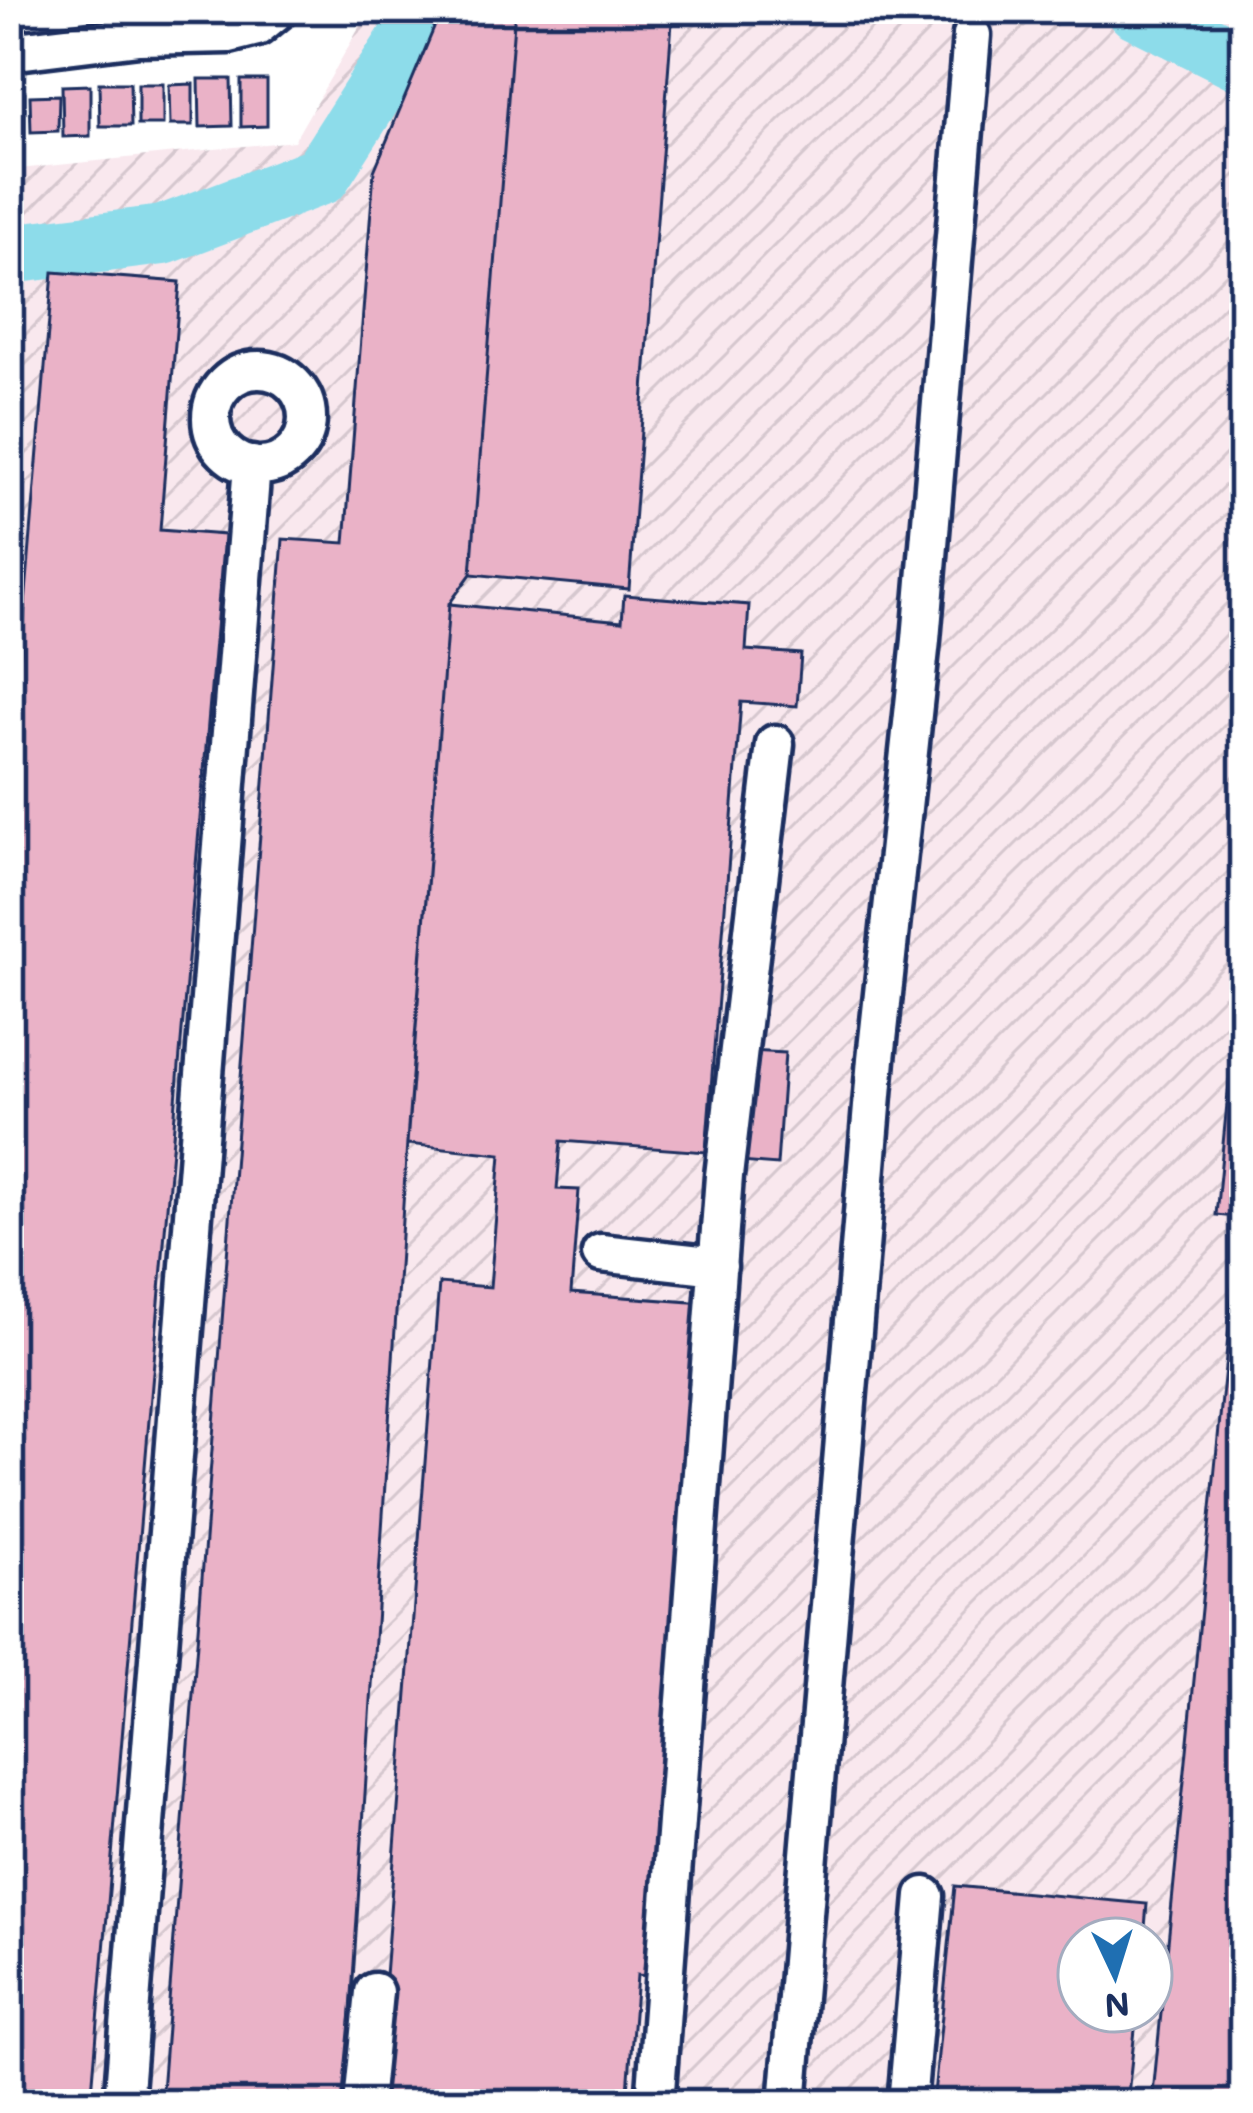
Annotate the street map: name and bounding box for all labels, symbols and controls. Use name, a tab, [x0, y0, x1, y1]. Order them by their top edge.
north arrow	[1055, 1915, 1175, 2035]
text: N	[1103, 1984, 1131, 2029]

